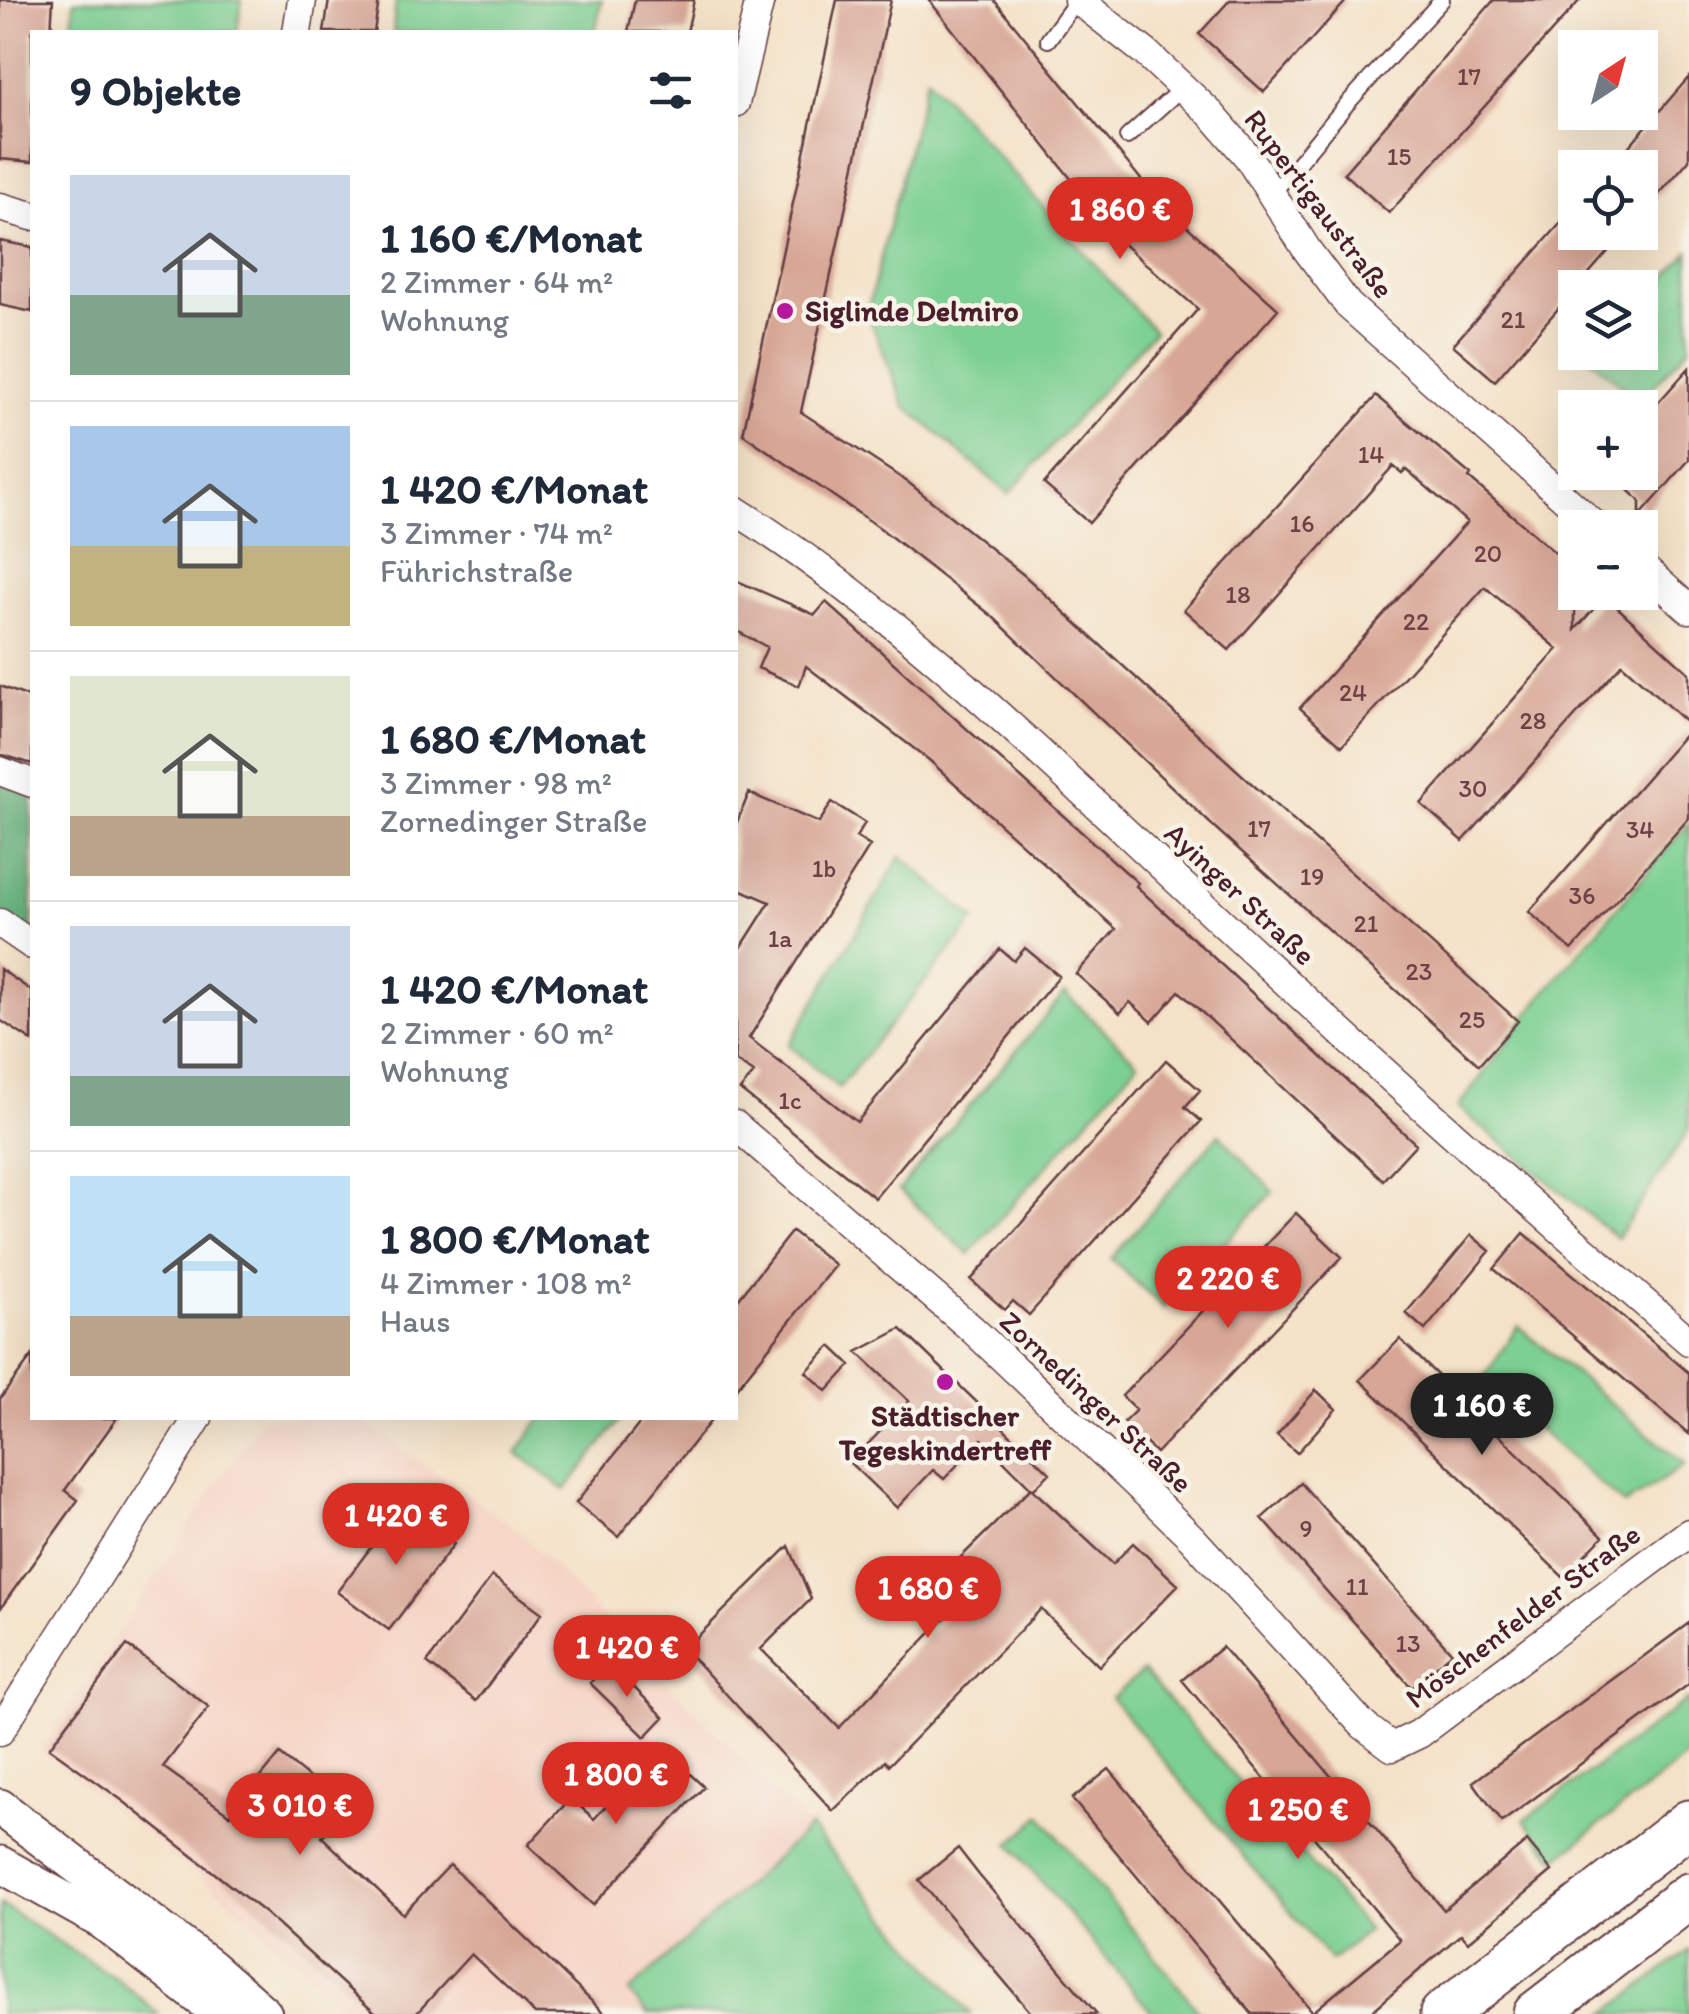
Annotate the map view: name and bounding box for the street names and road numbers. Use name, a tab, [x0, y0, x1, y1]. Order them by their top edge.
street label: Rupertigaustraße	[1236, 102, 1403, 306]
street label: Ayinger Straße	[1157, 814, 1324, 973]
street label: Zornedinger Straße	[992, 1303, 1201, 1501]
street label: Möschenfelder Straße	[1398, 1515, 1647, 1716]

